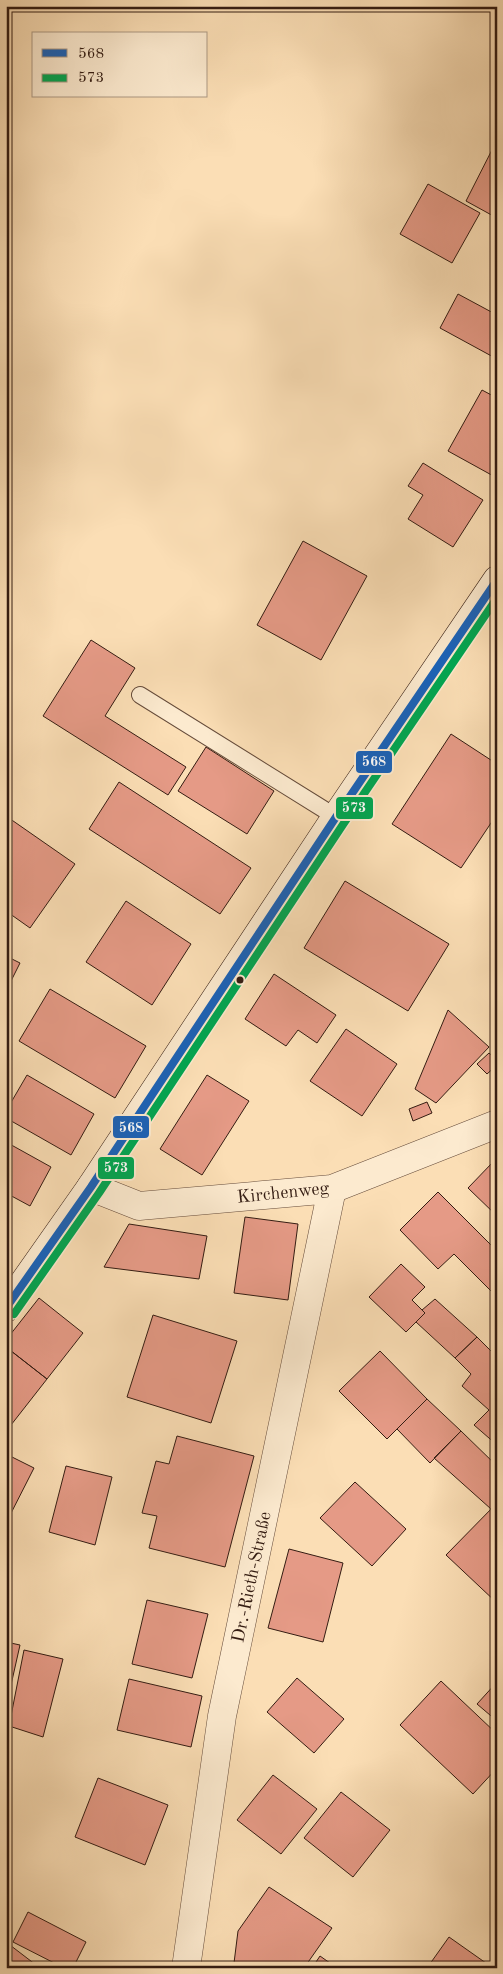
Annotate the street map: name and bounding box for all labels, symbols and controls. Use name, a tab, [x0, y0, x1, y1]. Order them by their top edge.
legend	[32, 32, 208, 98]
text: 568	[78, 47, 104, 62]
text: 573	[78, 71, 104, 86]
line badge: 568	[355, 750, 393, 774]
text: 568	[362, 755, 386, 769]
line badge: 573	[335, 796, 374, 820]
text: 573	[342, 801, 366, 815]
unlabelled marker	[235, 975, 245, 985]
line badge: 568	[112, 1115, 150, 1139]
text: 568	[119, 1121, 143, 1135]
line badge: 573	[97, 1156, 135, 1180]
text: 573	[104, 1161, 128, 1175]
street label: Kirchenweg	[236, 1179, 330, 1207]
street label: Dr.-Rieth-Straße	[229, 1510, 275, 1644]

